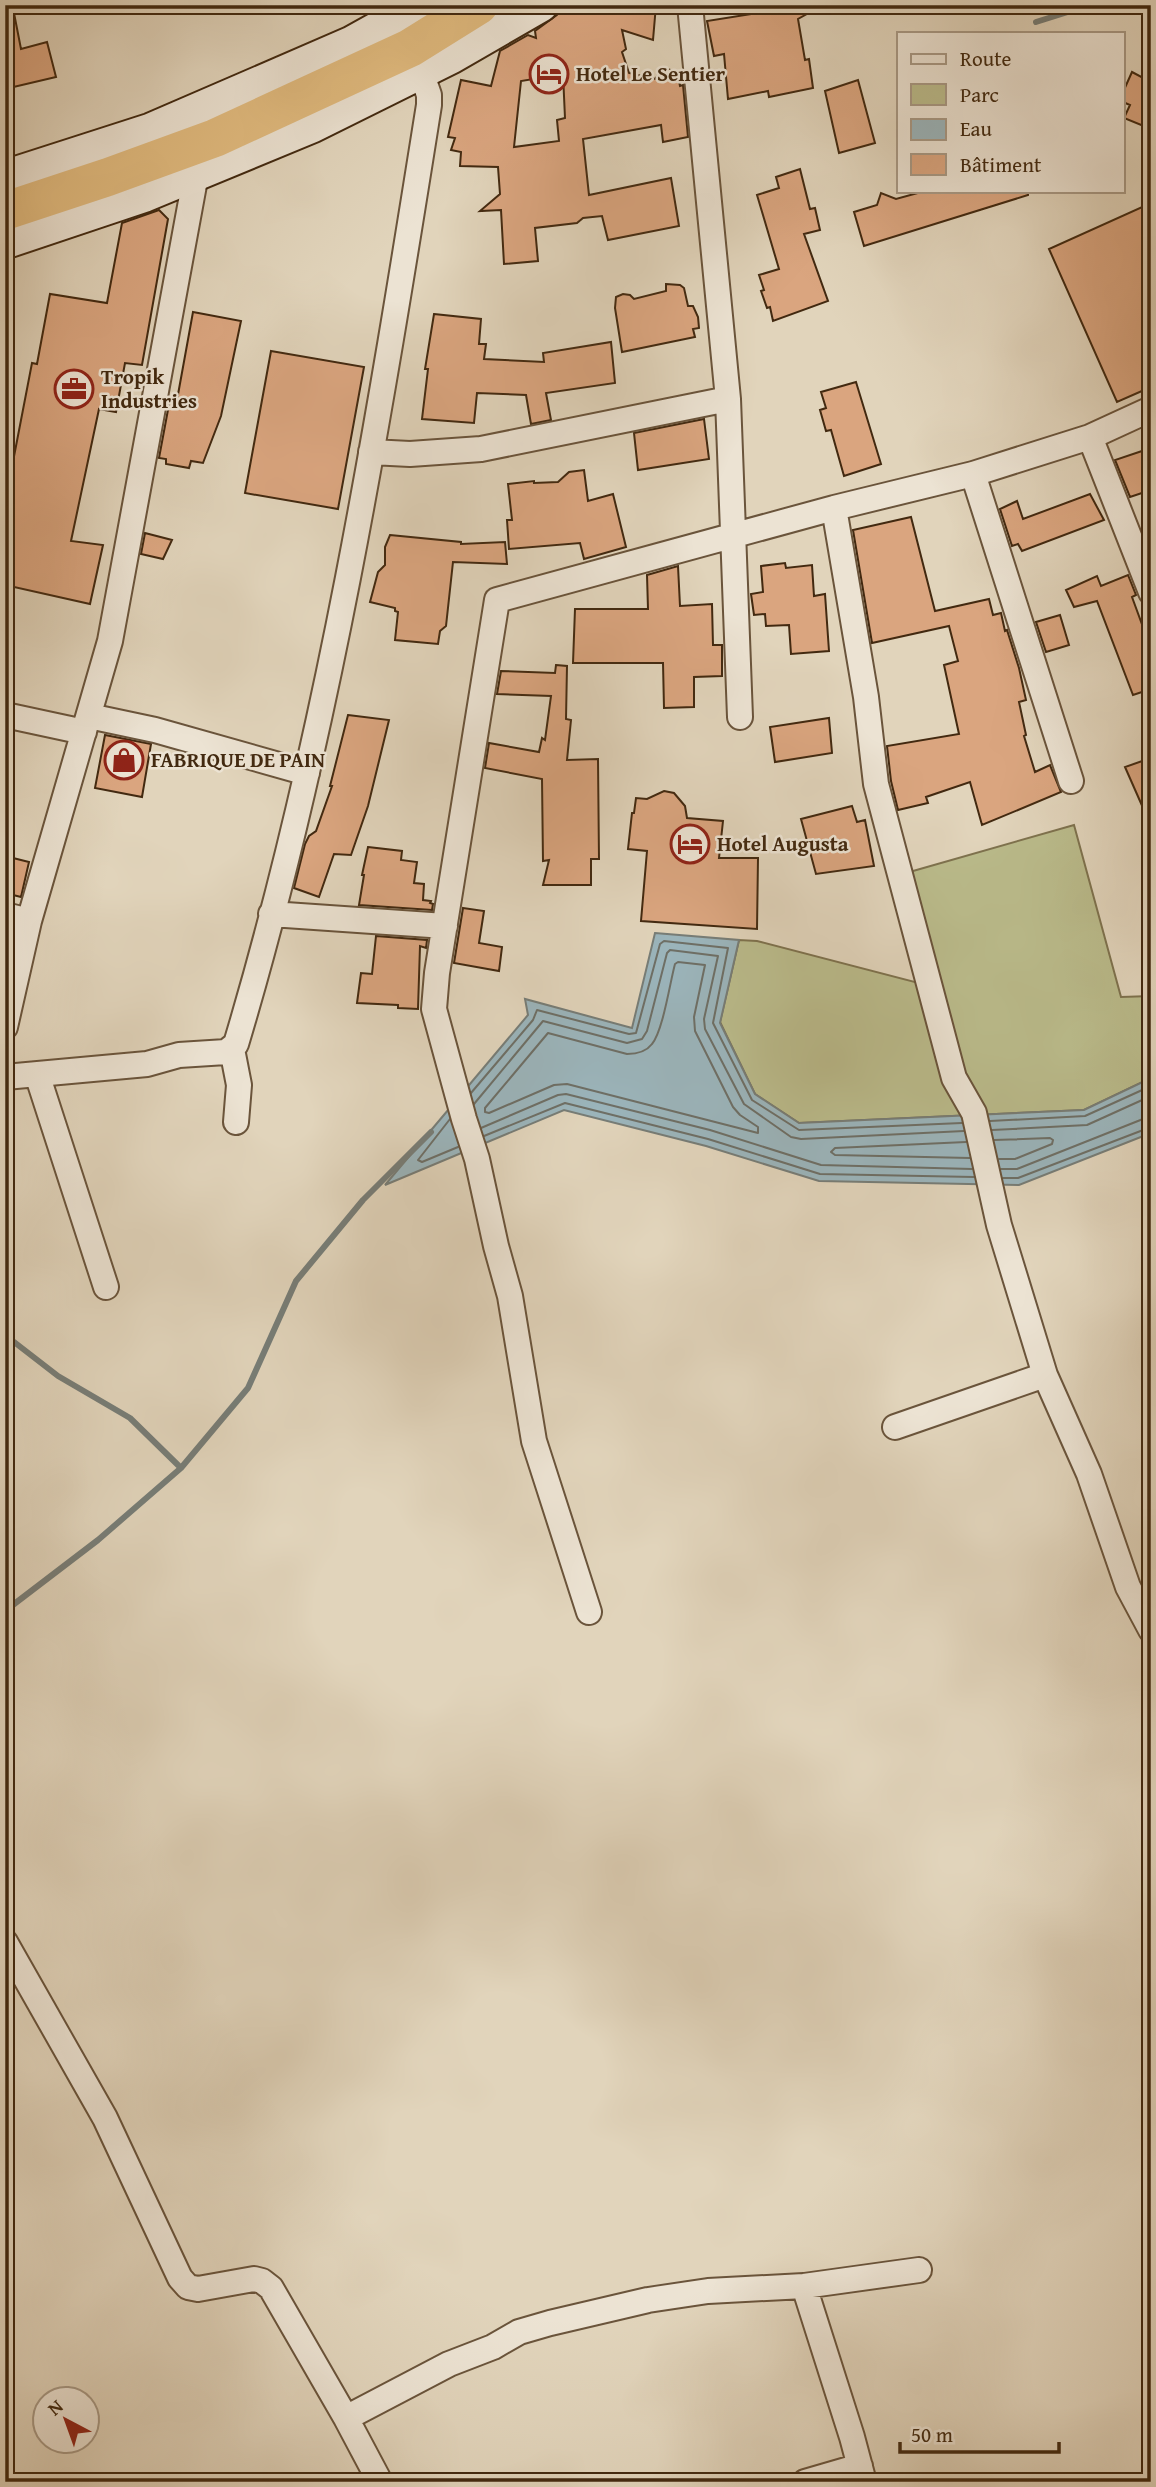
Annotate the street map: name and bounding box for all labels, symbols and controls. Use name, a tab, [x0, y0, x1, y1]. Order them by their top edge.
legend	[897, 32, 1124, 192]
text: Route	[960, 43, 1012, 74]
hotel icon: Hotel Le Sentier	[528, 53, 570, 95]
place label: Hotel Le Sentier	[576, 58, 726, 89]
text: Parc	[960, 79, 999, 110]
text: Eau	[960, 113, 993, 144]
text: Bâtiment	[960, 149, 1042, 180]
place label: Tropik Industries	[101, 361, 197, 416]
office icon: Tropik Industries	[53, 368, 95, 410]
shop icon: FABRIQUE DE PAIN	[103, 739, 145, 781]
place label: FABRIQUE DE PAIN	[151, 744, 325, 775]
hotel icon: Hotel Augusta	[669, 823, 711, 865]
place label: Hotel Augusta	[717, 828, 849, 859]
north arrow	[32, 2386, 102, 2456]
text: N	[41, 2392, 69, 2422]
scale bar	[900, 2410, 1060, 2454]
text: 50 m	[911, 2419, 953, 2450]

